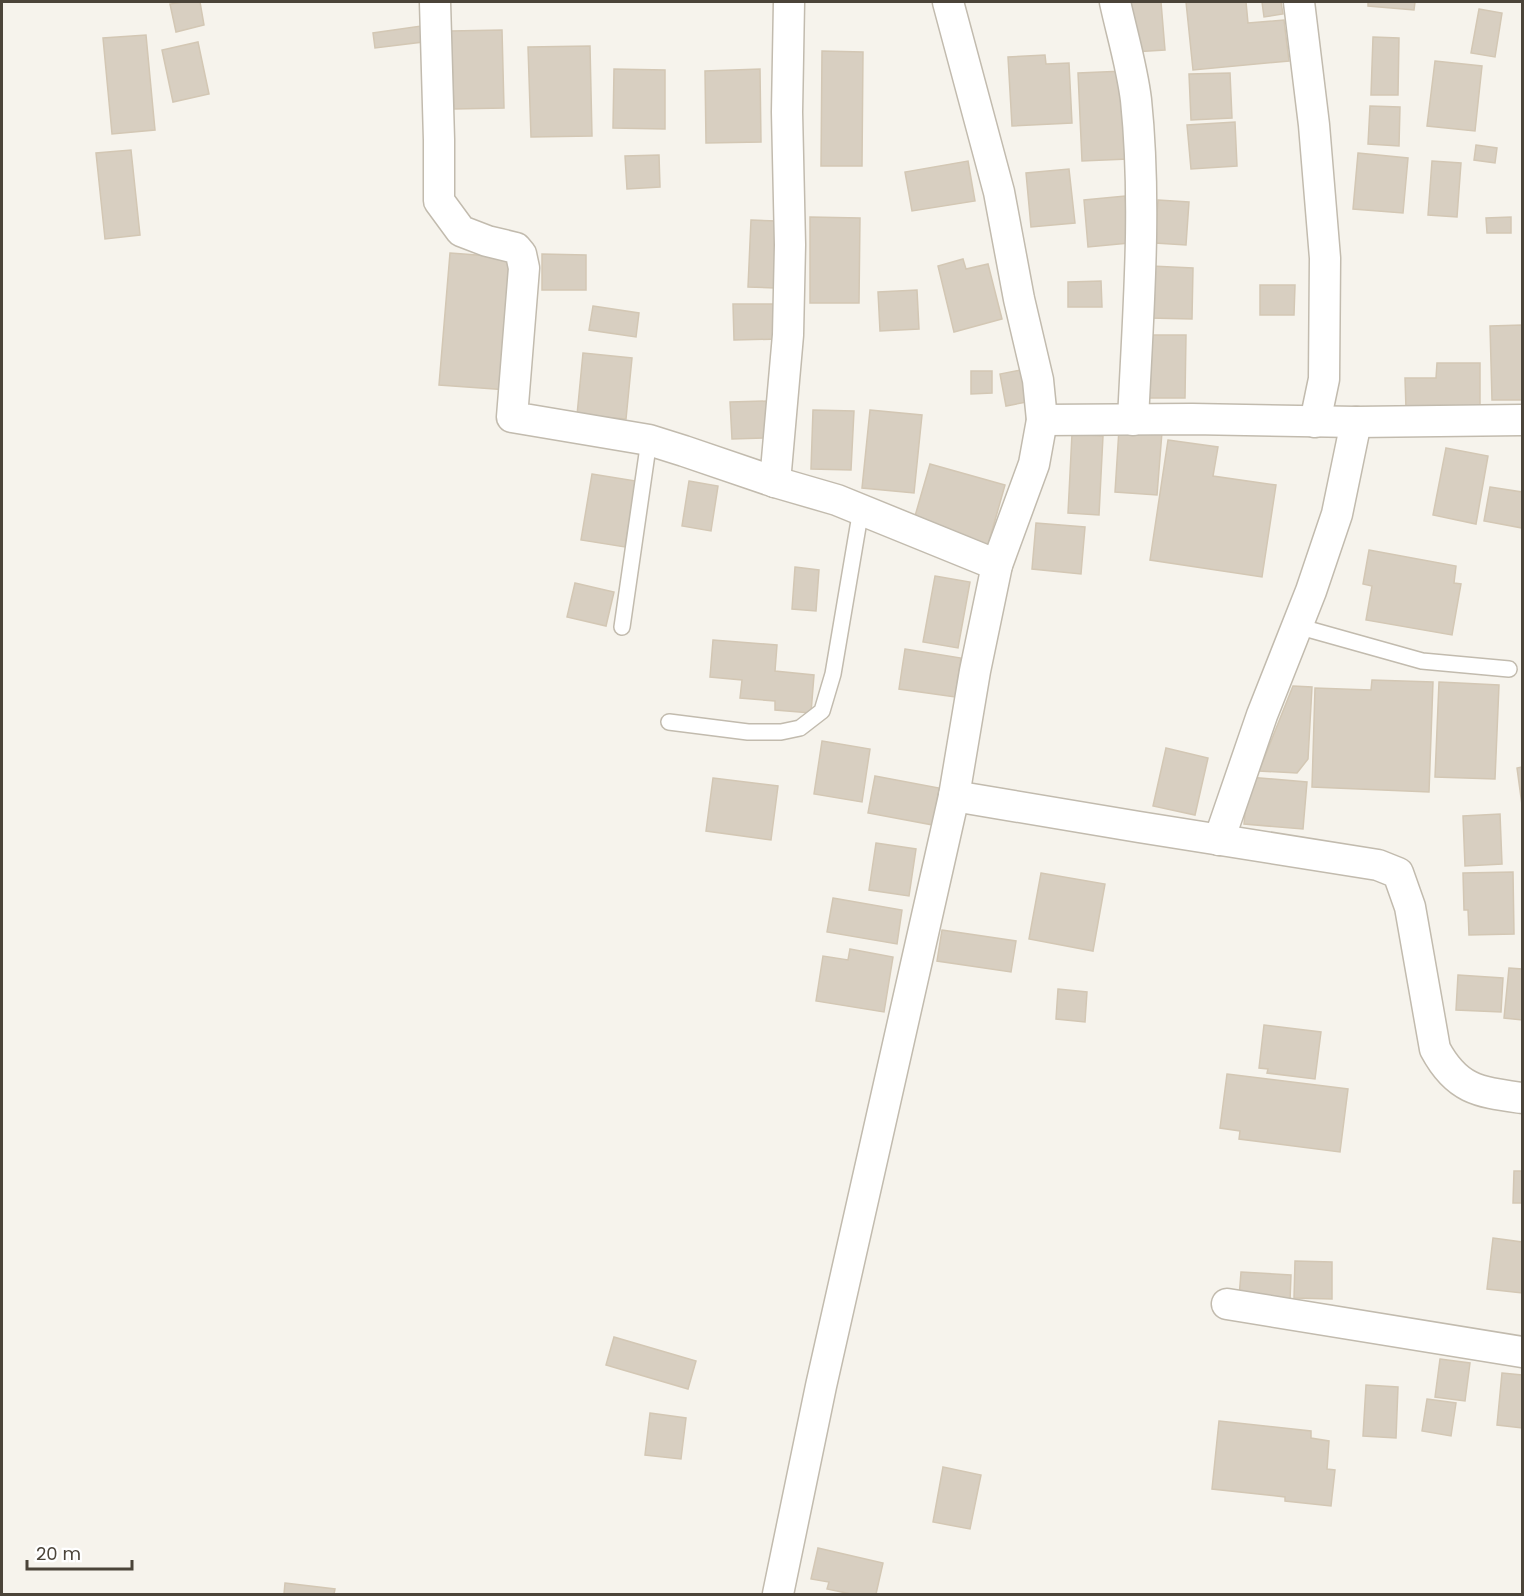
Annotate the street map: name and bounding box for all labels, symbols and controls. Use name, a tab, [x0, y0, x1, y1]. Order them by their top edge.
scale bar	[27, 1533, 132, 1571]
text: 20 m	[36, 1541, 81, 1566]

